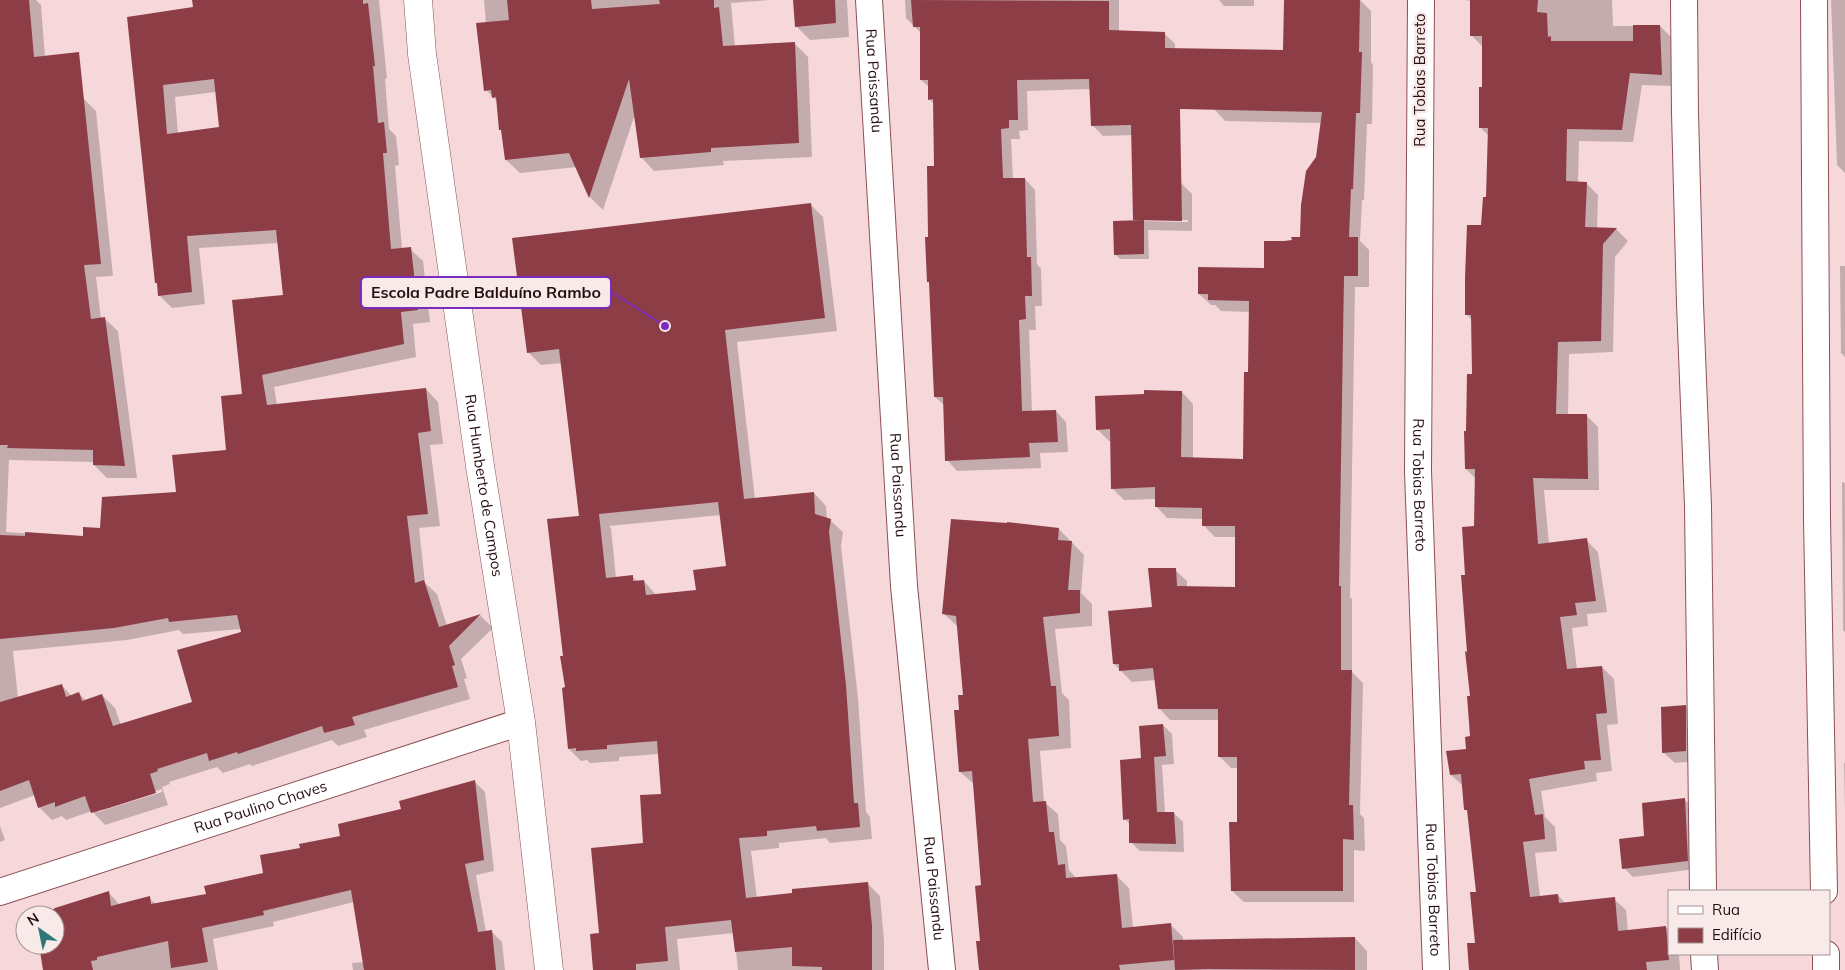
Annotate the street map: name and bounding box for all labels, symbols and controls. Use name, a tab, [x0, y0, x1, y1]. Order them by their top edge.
street label: Rua Tobias Barreto	[1410, 13, 1429, 147]
street label: Rua Paissandu	[862, 28, 887, 133]
callout: Escola Padre Balduíno Rambo	[361, 277, 611, 308]
text: Escola Padre Balduíno Rambo	[371, 282, 601, 302]
street label: Rua Humberto de Campos	[461, 393, 508, 578]
street label: Rua Tobias Barreto	[1409, 418, 1431, 552]
street label: Rua Paissandu	[886, 432, 911, 538]
street label: Rua Paulino Chaves	[191, 776, 329, 837]
street label: Rua Tobias Barreto	[1422, 823, 1446, 957]
street label: Rua Paissandu	[920, 836, 949, 941]
legend	[1668, 890, 1830, 955]
text: Rua	[1712, 900, 1740, 919]
north arrow	[15, 905, 65, 955]
text: N	[24, 909, 42, 930]
text: Edifício	[1712, 925, 1762, 944]

